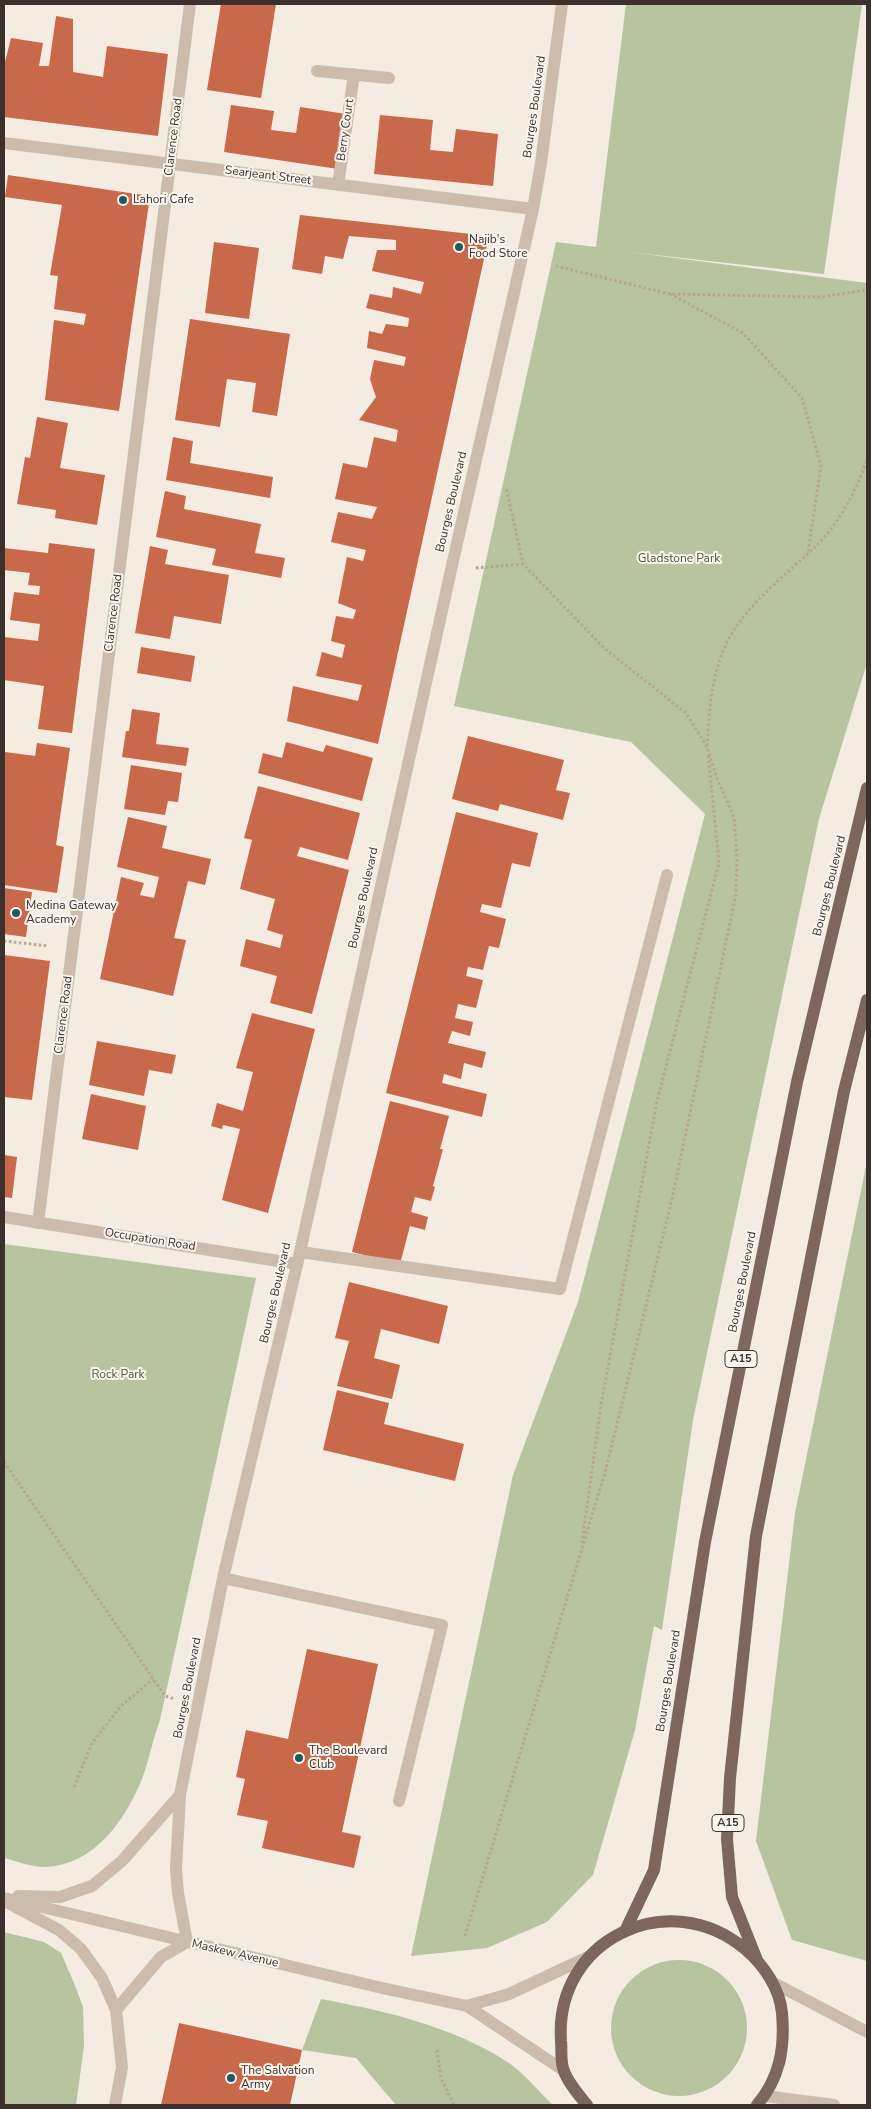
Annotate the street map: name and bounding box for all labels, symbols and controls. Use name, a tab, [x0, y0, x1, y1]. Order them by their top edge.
street label: Bourges Boulevard	[521, 55, 549, 159]
street label: Clarence Road	[162, 97, 186, 177]
street label: Berry Court	[335, 98, 357, 162]
street label: Searjeant Street	[224, 164, 312, 188]
place label: Lahori Cafe	[133, 193, 194, 207]
marker: Lahori Cafe	[117, 194, 129, 206]
place label: Najib's Food Store	[469, 233, 528, 261]
marker: Najib's Food Store	[453, 241, 465, 253]
street label: Bourges Boulevard	[433, 450, 471, 554]
park label: Gladstone Park	[638, 552, 720, 566]
street label: Clarence Road	[102, 573, 126, 653]
street label: Bourges Boulevard	[811, 834, 849, 938]
street label: Bourges Boulevard	[346, 846, 382, 950]
place label: Medina Gateway Academy	[26, 899, 117, 927]
marker: Medina Gateway Academy	[10, 907, 22, 919]
street label: Clarence Road	[52, 975, 76, 1055]
street label: Occupation Road	[104, 1226, 196, 1254]
street label: Bourges Boulevard	[726, 1230, 760, 1334]
street label: Bourges Boulevard	[257, 1241, 295, 1345]
road number: A15	[725, 1350, 757, 1368]
park label: Rock Park	[91, 1368, 145, 1382]
street label: Bourges Boulevard	[654, 1629, 684, 1733]
street label: Bourges Boulevard	[171, 1636, 205, 1740]
place label: The Boulevard Club	[309, 1744, 387, 1772]
marker: The Boulevard Club	[293, 1752, 305, 1764]
road number: A15	[712, 1815, 744, 1832]
street label: Maskew Avenue	[190, 1937, 280, 1971]
place label: The Salvation Army	[241, 2064, 315, 2092]
marker: The Salvation Army	[225, 2072, 237, 2084]

